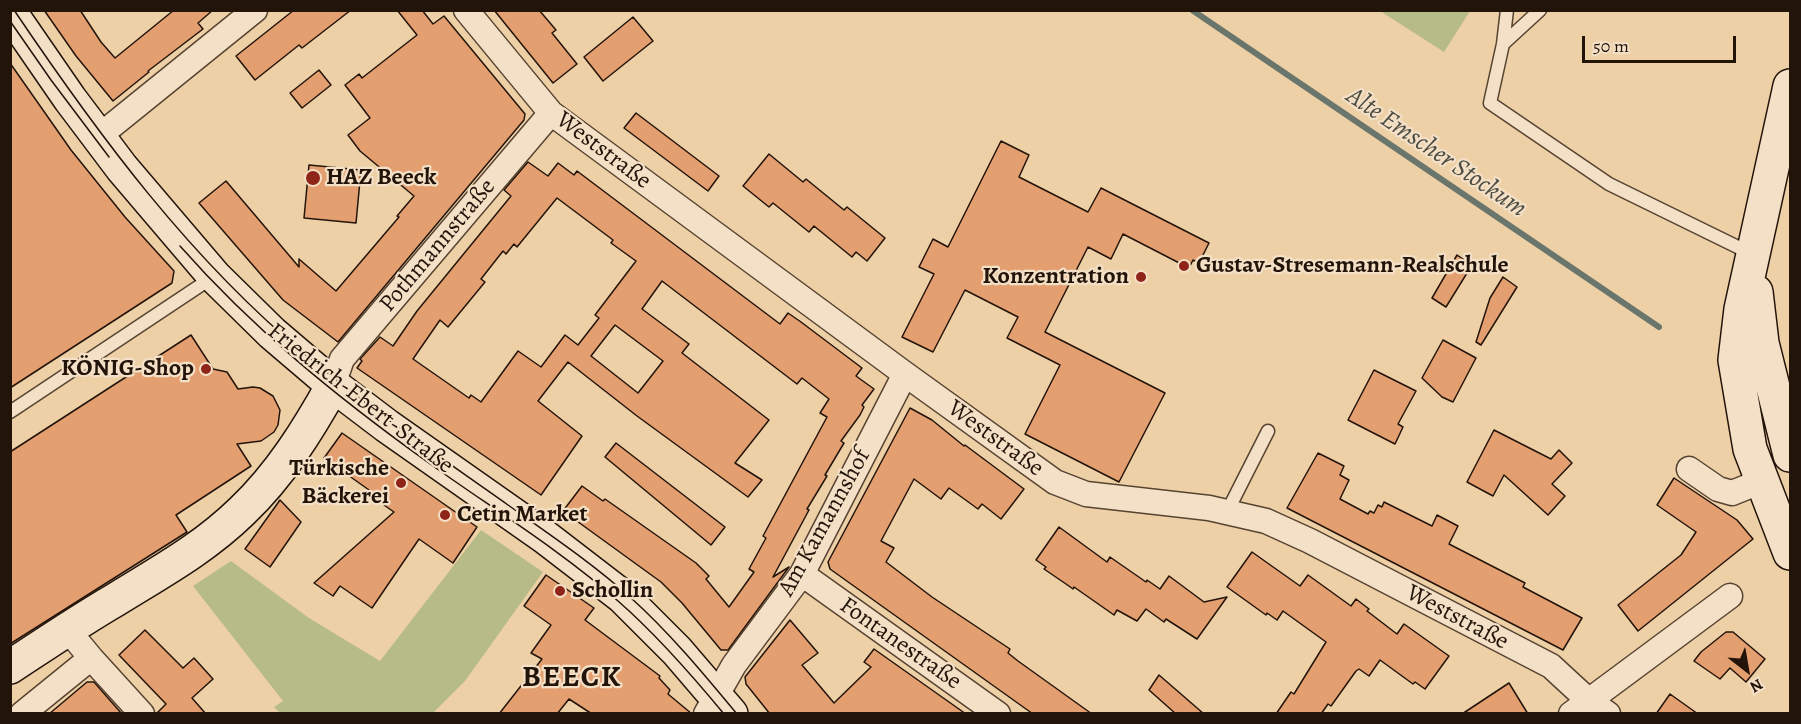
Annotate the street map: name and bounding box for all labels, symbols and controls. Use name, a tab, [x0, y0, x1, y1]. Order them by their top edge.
scale bar	[1585, 24, 1740, 62]
text: 50 m	[1593, 34, 1629, 58]
water label: Alte Emscher Stockum	[1340, 81, 1532, 225]
street label: Weststraße	[550, 106, 656, 196]
place label: HAZ Beeck	[326, 164, 436, 192]
marker: HAZ Beeck	[304, 169, 322, 187]
street label: Pothmannstraße	[374, 174, 502, 318]
place label: Gustav-Stresemann-Realschule	[1196, 252, 1509, 280]
marker: Gustav-Stresemann-Realschule	[1177, 259, 1191, 273]
place label: Konzentration	[983, 263, 1129, 291]
marker: Konzentration	[1134, 270, 1148, 284]
street label: Friedrich-Ebert-Straße	[261, 318, 459, 480]
place label: KÖNIG-Shop	[61, 355, 194, 383]
marker: KÖNIG-Shop	[199, 362, 213, 376]
street label: Weststraße	[941, 395, 1049, 483]
street label: Am Kamannshof	[773, 444, 877, 602]
place label: Türkische Bäckerei	[289, 455, 389, 511]
marker: Türkische Bäckerei	[394, 476, 408, 490]
place label: Cetin Market	[457, 501, 587, 529]
marker: Cetin Market	[438, 508, 452, 522]
place label: Schollin	[572, 577, 653, 605]
street label: Weststraße	[1401, 579, 1513, 657]
marker: Schollin	[553, 584, 567, 598]
street label: Fontanestraße	[834, 591, 966, 697]
north arrow	[1717, 640, 1777, 700]
district label: BEECK	[522, 661, 622, 697]
text: N	[1746, 673, 1767, 698]

